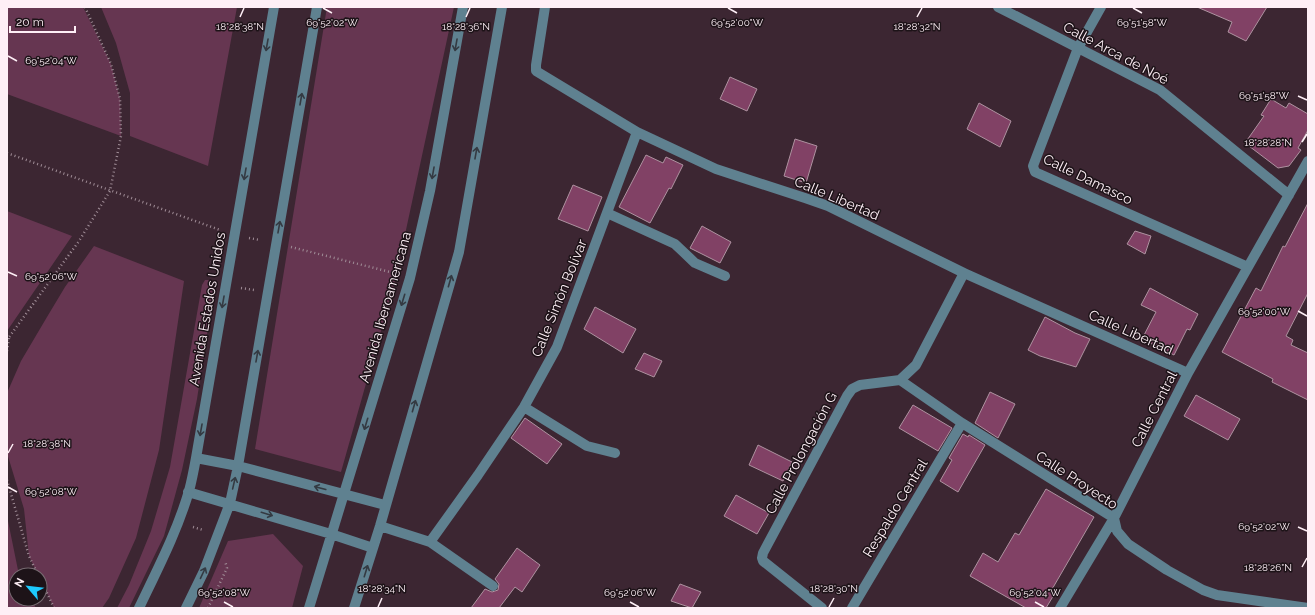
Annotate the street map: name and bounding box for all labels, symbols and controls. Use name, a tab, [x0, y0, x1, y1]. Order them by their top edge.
scale bar	[10, 8, 75, 34]
text: 20 m	[16, 15, 44, 29]
text: 69°52'02"W	[306, 17, 358, 28]
text: 69°52'00"W	[711, 17, 764, 28]
text: 69°51'58"W	[1117, 17, 1168, 28]
street label: Calle Arca de Noé	[1061, 18, 1171, 88]
text: 18°28'38"N	[216, 21, 264, 32]
text: 18°28'36"N	[442, 21, 490, 32]
text: 18°28'32"N	[893, 21, 941, 32]
one-way arrow	[263, 39, 271, 52]
one-way arrow	[452, 39, 460, 52]
text: 69°52'04"W	[25, 55, 77, 66]
text: 69°51'58"W	[1239, 90, 1290, 101]
one-way arrow	[298, 93, 306, 106]
text: 18°28'28"N	[1244, 137, 1292, 148]
one-way arrow	[472, 147, 480, 160]
street label: Calle Damasco	[1041, 150, 1135, 208]
one-way arrow	[429, 166, 437, 179]
one-way arrow	[241, 167, 249, 180]
street label: Calle Libertad	[792, 173, 882, 223]
one-way arrow	[275, 221, 283, 234]
street label: Avenida Iberoamericana	[356, 229, 414, 385]
street label: Avenida Estados Unidos	[186, 231, 228, 387]
street label: Calle Simón Bolívar	[528, 237, 590, 359]
text: 69°52'06"W	[25, 271, 78, 282]
one-way arrow	[447, 274, 454, 287]
one-way arrow	[399, 293, 406, 306]
one-way arrow	[219, 295, 227, 308]
street label: Calle Libertad	[1086, 306, 1176, 358]
text: 69°52'00"W	[1238, 306, 1291, 317]
one-way arrow	[253, 349, 261, 362]
street label: Calle Central	[1128, 368, 1180, 450]
street label: Calle Prolongación G	[762, 389, 840, 517]
one-way arrow	[411, 399, 418, 412]
one-way arrow	[361, 418, 369, 430]
one-way arrow	[197, 423, 205, 436]
text: 18°28'38"N	[23, 438, 71, 449]
street label: Calle Proyecto	[1033, 448, 1121, 512]
street label: Respaldo Central	[859, 456, 931, 560]
one-way arrow	[231, 477, 239, 490]
one-way arrow	[314, 484, 327, 491]
text: 69°52'08"W	[25, 486, 78, 497]
one-way arrow	[260, 511, 273, 518]
text: 69°52'02"W	[1238, 521, 1290, 532]
text: 18°28'26"N	[1244, 562, 1292, 573]
one-way arrow	[363, 564, 370, 577]
north arrow	[8, 567, 48, 607]
one-way arrow	[200, 567, 207, 579]
text: N	[12, 576, 27, 589]
text: 18°28'34"N	[358, 583, 406, 594]
text: 18°28'30"N	[810, 583, 858, 594]
text: 69°52'08"W	[198, 587, 251, 598]
text: 69°52'06"W	[604, 587, 657, 598]
text: 69°52'04"W	[1009, 587, 1061, 598]

